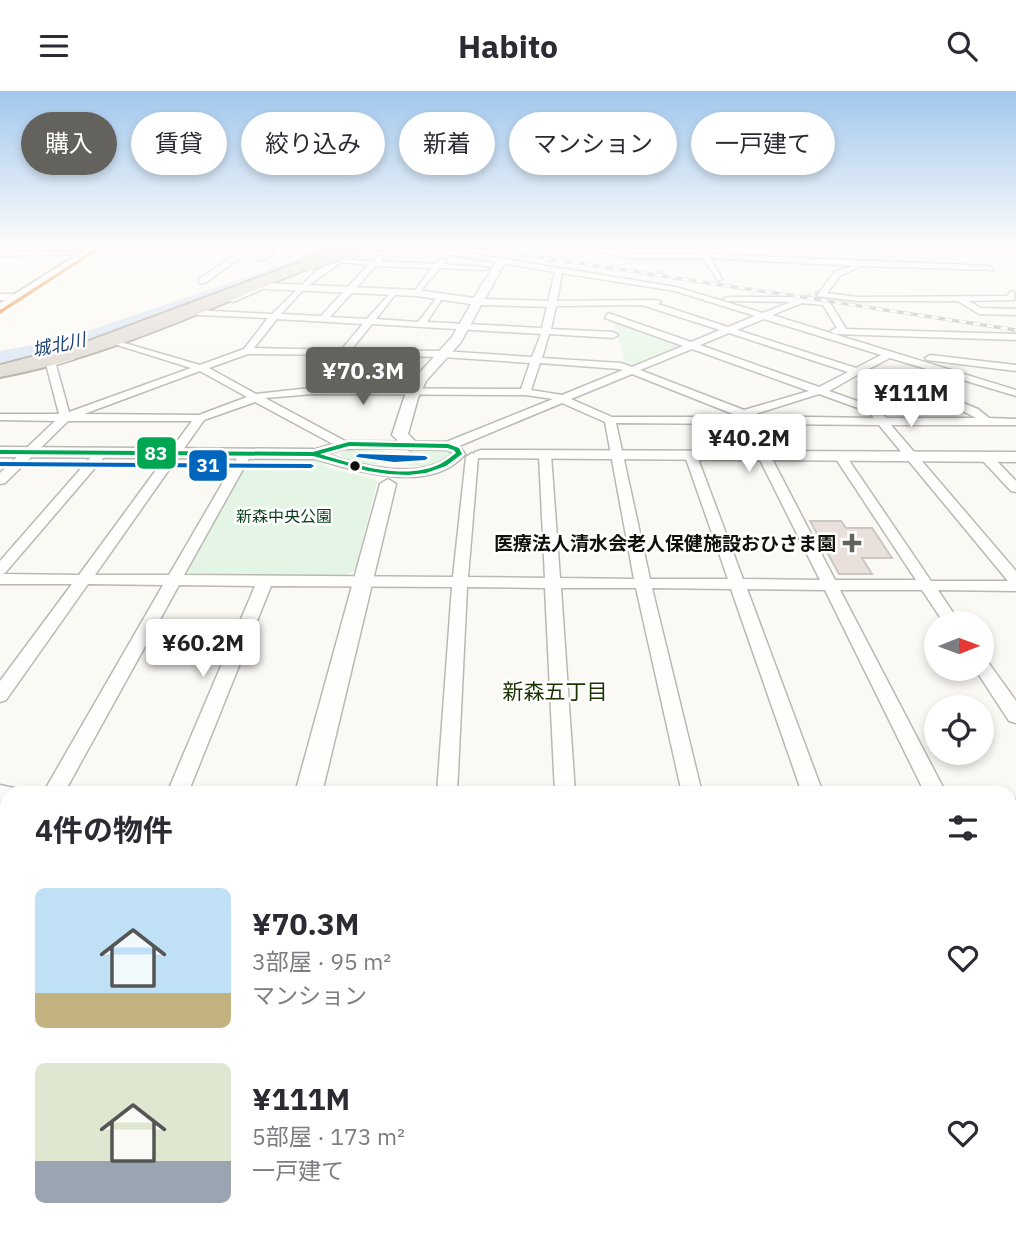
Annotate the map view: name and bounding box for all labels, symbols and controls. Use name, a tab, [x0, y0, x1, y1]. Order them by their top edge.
text: Habito	[458, 25, 558, 67]
icon: menu	[35, 27, 73, 65]
icon: search	[943, 27, 981, 65]
chip: 購入	[21, 112, 117, 175]
chip: 賃貸	[131, 112, 227, 175]
chip: 絞り込み	[241, 112, 385, 175]
chip: 新着	[399, 112, 495, 175]
chip: マンション	[509, 112, 677, 175]
chip: 一戸建て	[691, 112, 835, 175]
water label: 城北川	[30, 327, 90, 361]
pin: ¥70.3M	[306, 347, 420, 407]
text: ¥70.3M	[322, 355, 404, 385]
pin: ¥111M	[862, 369, 960, 429]
text: ¥111M	[873, 377, 949, 407]
pin: ¥40.2M	[692, 415, 806, 474]
text: ¥40.2M	[708, 422, 790, 452]
line badge: 83	[136, 436, 177, 470]
text: 83	[145, 441, 167, 465]
line badge: 31	[188, 449, 228, 482]
text: 31	[197, 453, 220, 477]
unlabelled marker	[348, 459, 362, 473]
park label: 新森中央公園	[236, 506, 332, 526]
place label: 医療法人清水会老人保健施設おひさま園	[494, 531, 836, 555]
marker: 医療法人清水会老人保健施設おひさま園	[842, 533, 862, 553]
north arrow	[924, 611, 994, 681]
map controls	[924, 611, 994, 765]
pin: ¥60.2M	[146, 619, 260, 679]
text: ¥60.2M	[162, 627, 244, 657]
district label: 新森五丁目	[503, 677, 608, 705]
button: locate	[924, 695, 994, 765]
icon: filters	[944, 809, 982, 847]
text: 4件の物件	[35, 810, 173, 849]
text: ¥70.3M	[252, 904, 359, 943]
icon: home	[91, 916, 175, 1000]
icon: heart	[944, 939, 982, 977]
text: 3部屋 · 95 m²	[252, 946, 391, 976]
text: マンション	[252, 980, 367, 1010]
text: ¥111M	[252, 1079, 350, 1118]
icon: home	[91, 1091, 175, 1175]
icon: heart	[944, 1114, 982, 1152]
text: 5部屋 · 173 m²	[252, 1121, 405, 1151]
text: 一戸建て	[252, 1155, 344, 1185]

